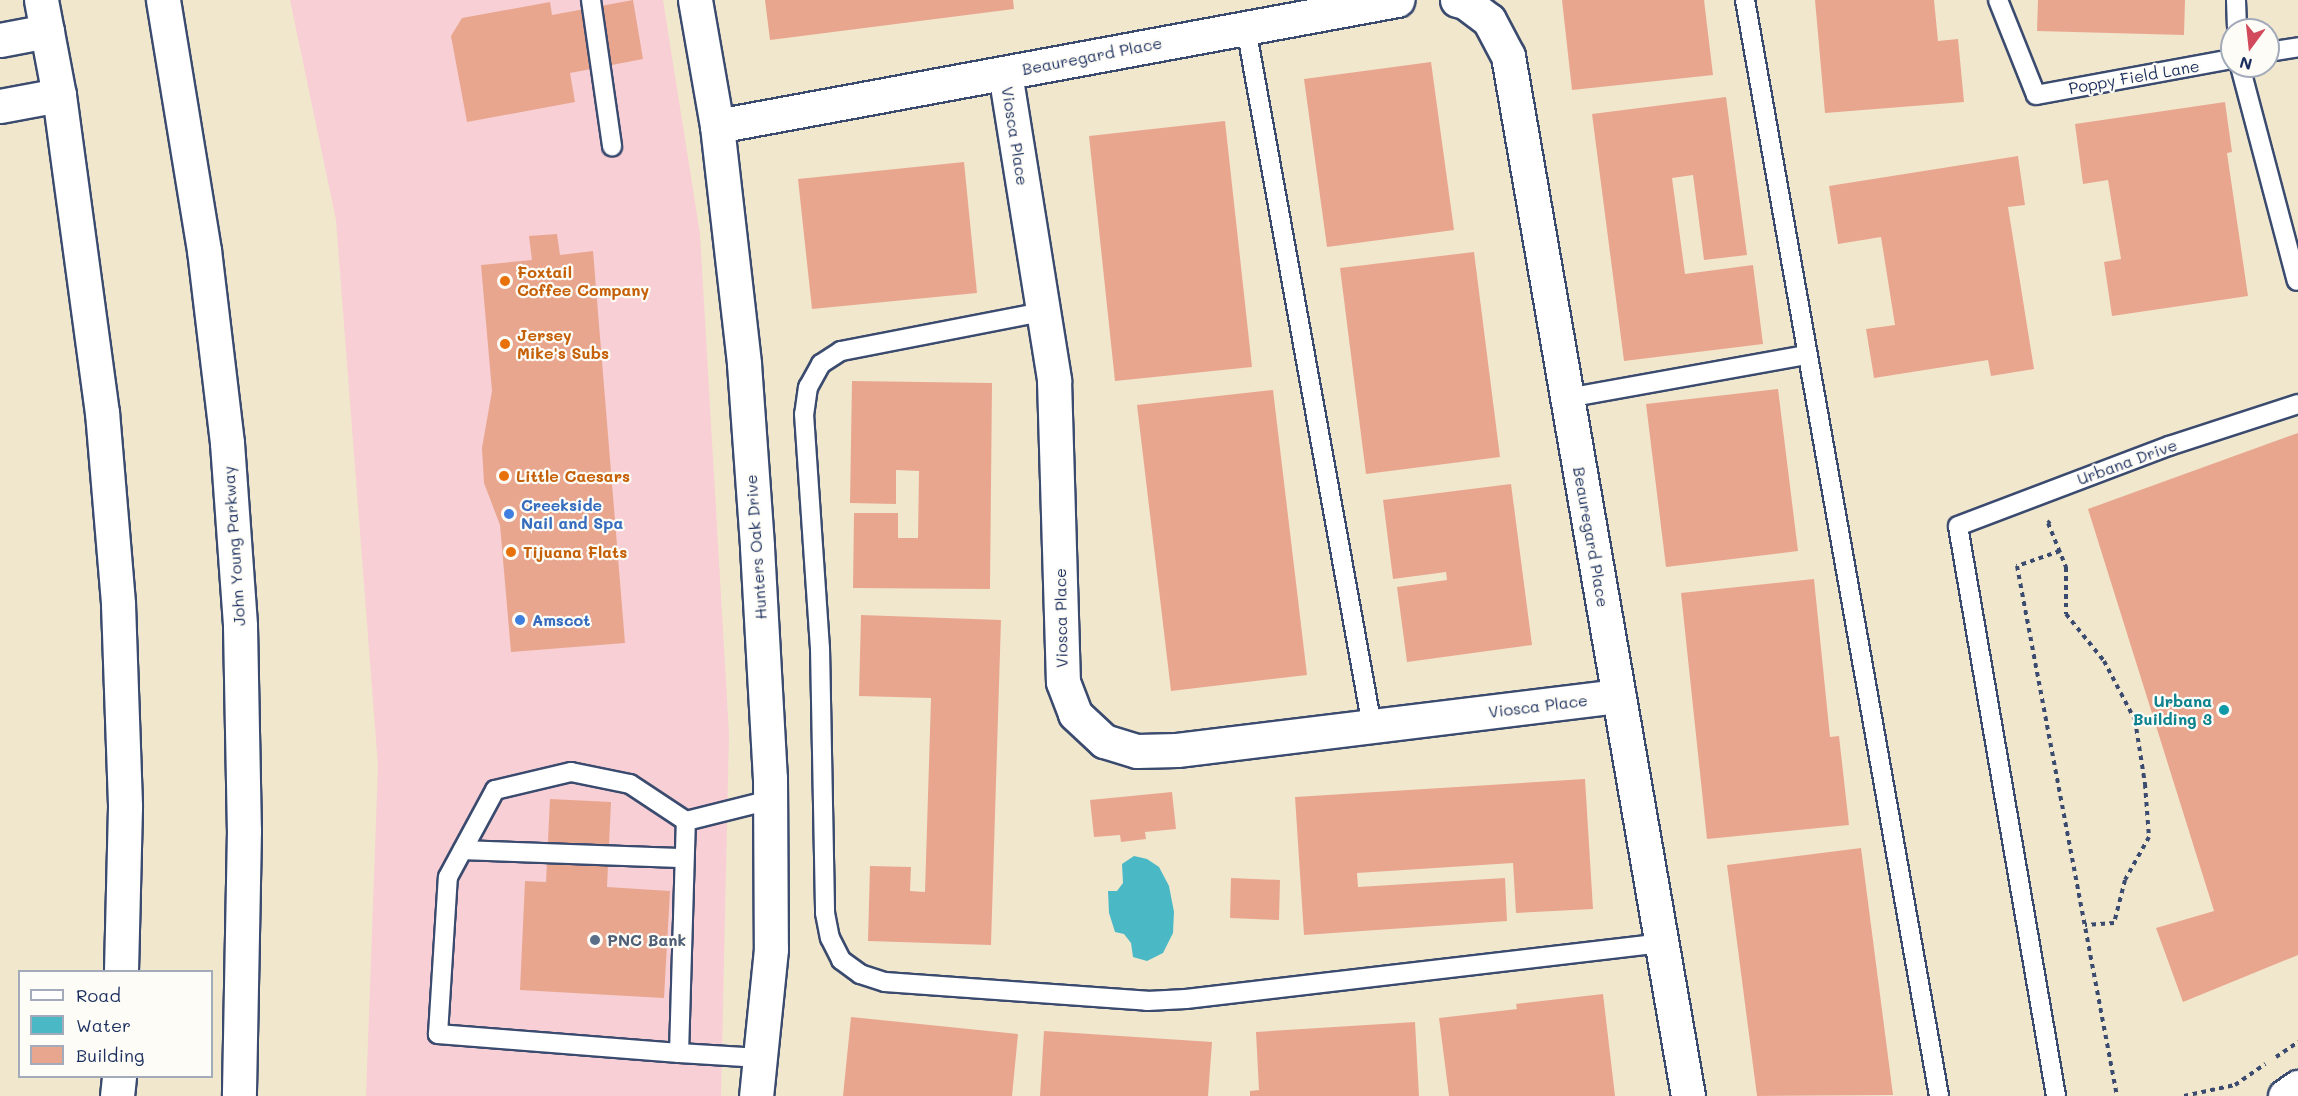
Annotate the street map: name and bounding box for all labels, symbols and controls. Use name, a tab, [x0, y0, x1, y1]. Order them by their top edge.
north arrow	[2220, 18, 2280, 78]
street label: Beauregard Place	[1020, 33, 1164, 79]
text: N	[2237, 52, 2254, 76]
street label: Poppy Field Lane	[2067, 56, 2201, 98]
street label: Viosca Place	[998, 85, 1032, 187]
place label: Foxtail Coffee Company	[517, 262, 649, 300]
marker: Foxtail Coffee Company	[498, 274, 512, 288]
place label: Jersey Mike's Subs	[517, 325, 609, 363]
marker: Jersey Mike's Subs	[498, 337, 512, 351]
street label: Urbana Drive	[2074, 435, 2180, 489]
street label: John Young Parkway	[219, 465, 249, 627]
street label: Beauregard Place	[1569, 465, 1613, 609]
place label: Little Caesars	[516, 466, 630, 486]
marker: Little Caesars	[497, 469, 511, 483]
street label: Hunters Oak Drive	[741, 474, 771, 620]
place label: Creekside Nail and Spa	[521, 495, 623, 533]
marker: Creekside Nail and Spa	[502, 507, 516, 521]
place label: Tijuana Flats	[523, 542, 627, 562]
marker: Tijuana Flats	[504, 545, 518, 559]
street label: Viosca Place	[1051, 568, 1071, 668]
place label: Amscot	[532, 610, 590, 630]
marker: Amscot	[513, 613, 527, 627]
street label: Viosca Place	[1487, 690, 1589, 722]
place label: Urbana Building 3	[2133, 691, 2212, 729]
marker: Urbana Building 3	[2217, 703, 2231, 717]
place label: PNC Bank	[607, 930, 686, 950]
marker: PNC Bank	[588, 933, 602, 947]
legend	[18, 970, 213, 1078]
text: Road	[76, 983, 121, 1007]
text: Water	[76, 1013, 131, 1037]
text: Building	[76, 1043, 144, 1067]

